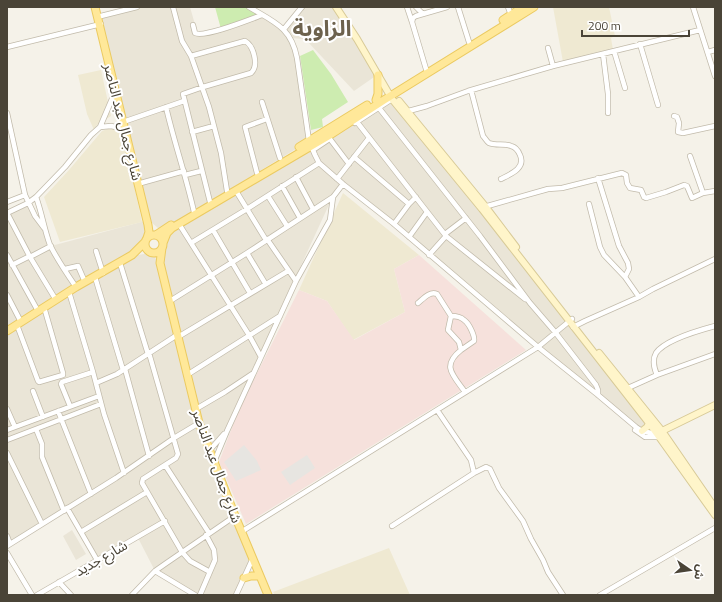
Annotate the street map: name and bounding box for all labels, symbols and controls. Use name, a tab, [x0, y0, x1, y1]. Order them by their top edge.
district label: الزاوية	[293, 11, 351, 45]
scale bar	[582, 12, 689, 38]
text: 200 m	[588, 16, 621, 35]
street label: شارع جمال عبد الناصر	[98, 60, 148, 183]
street label: شارع جمال عبد الناصر	[186, 405, 248, 526]
street label: شارع جديد	[71, 534, 131, 582]
north arrow	[670, 550, 710, 590]
text: ش	[690, 563, 709, 581]

